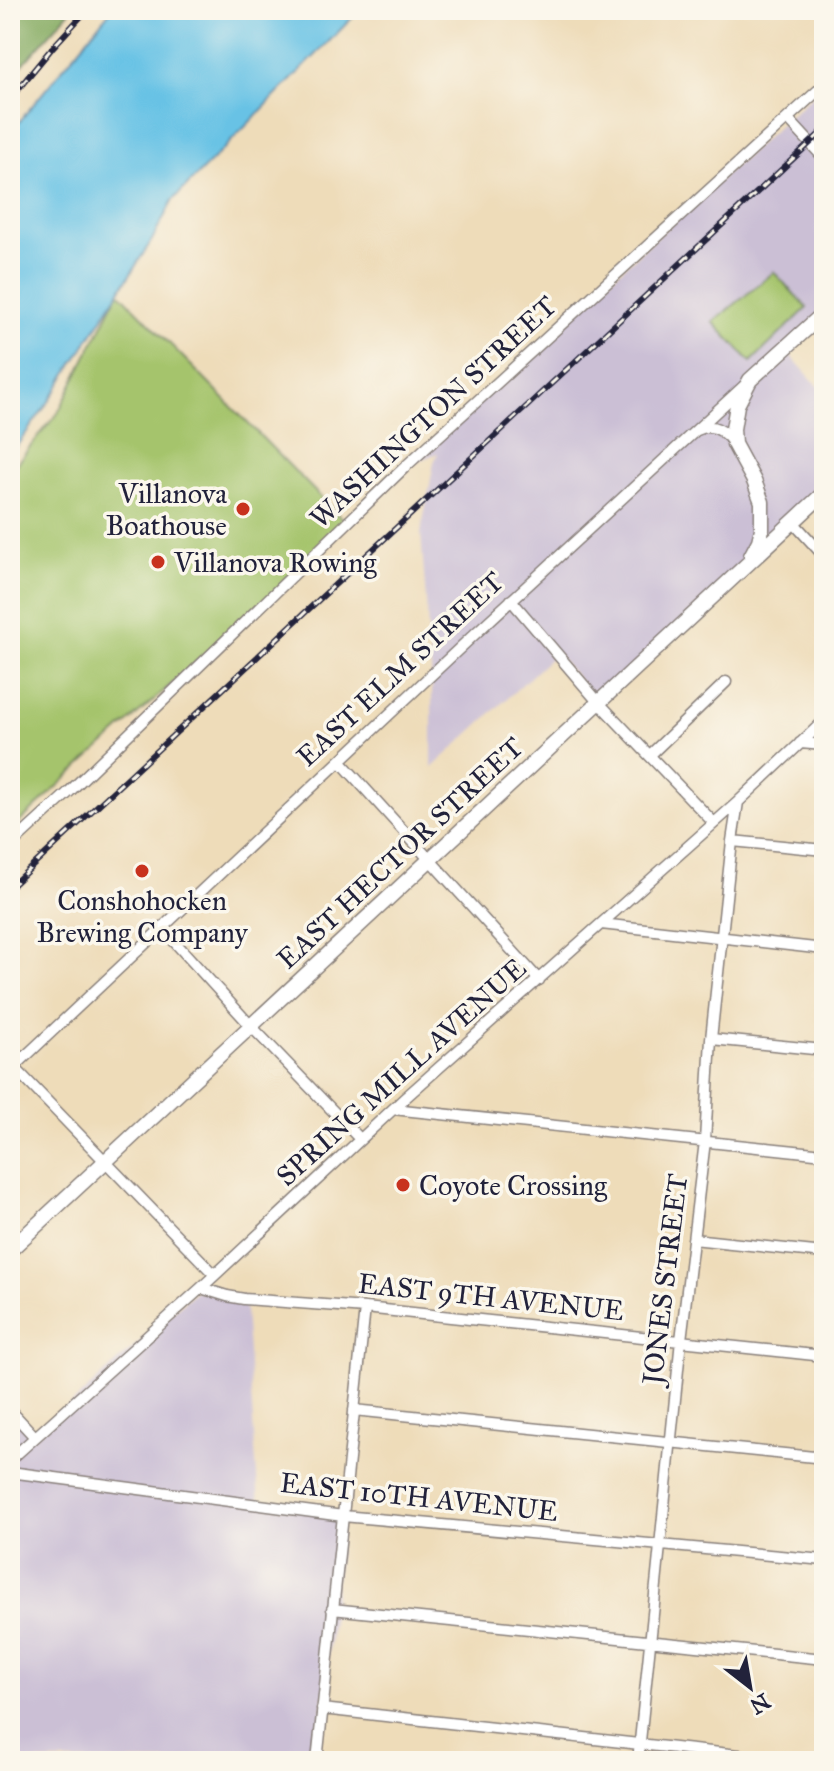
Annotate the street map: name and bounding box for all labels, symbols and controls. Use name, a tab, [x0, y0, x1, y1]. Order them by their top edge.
street label: WASHINGTON STREET	[302, 288, 564, 536]
place label: Villanova Boathouse	[106, 476, 227, 543]
marker: Villanova Boathouse	[234, 500, 252, 518]
place label: Villanova Rowing	[173, 545, 377, 580]
marker: Villanova Rowing	[149, 553, 167, 571]
street label: EAST ELM STREET	[289, 564, 511, 774]
street label: EAST HECTOR STREET	[270, 730, 530, 976]
marker: Conshohocken Brewing Company	[133, 862, 151, 880]
place label: Conshohocken Brewing Company	[36, 883, 248, 950]
street label: SPRING MILL AVENUE	[269, 951, 533, 1193]
place label: Coyote Crossing	[419, 1168, 608, 1203]
street label: JONES STREET	[634, 1172, 695, 1389]
marker: Coyote Crossing	[394, 1176, 412, 1194]
street label: EAST 9TH AVENUE	[356, 1266, 626, 1328]
street label: EAST 10TH AVENUE	[278, 1465, 560, 1529]
north arrow	[710, 1647, 790, 1727]
text: N	[745, 1687, 775, 1720]

